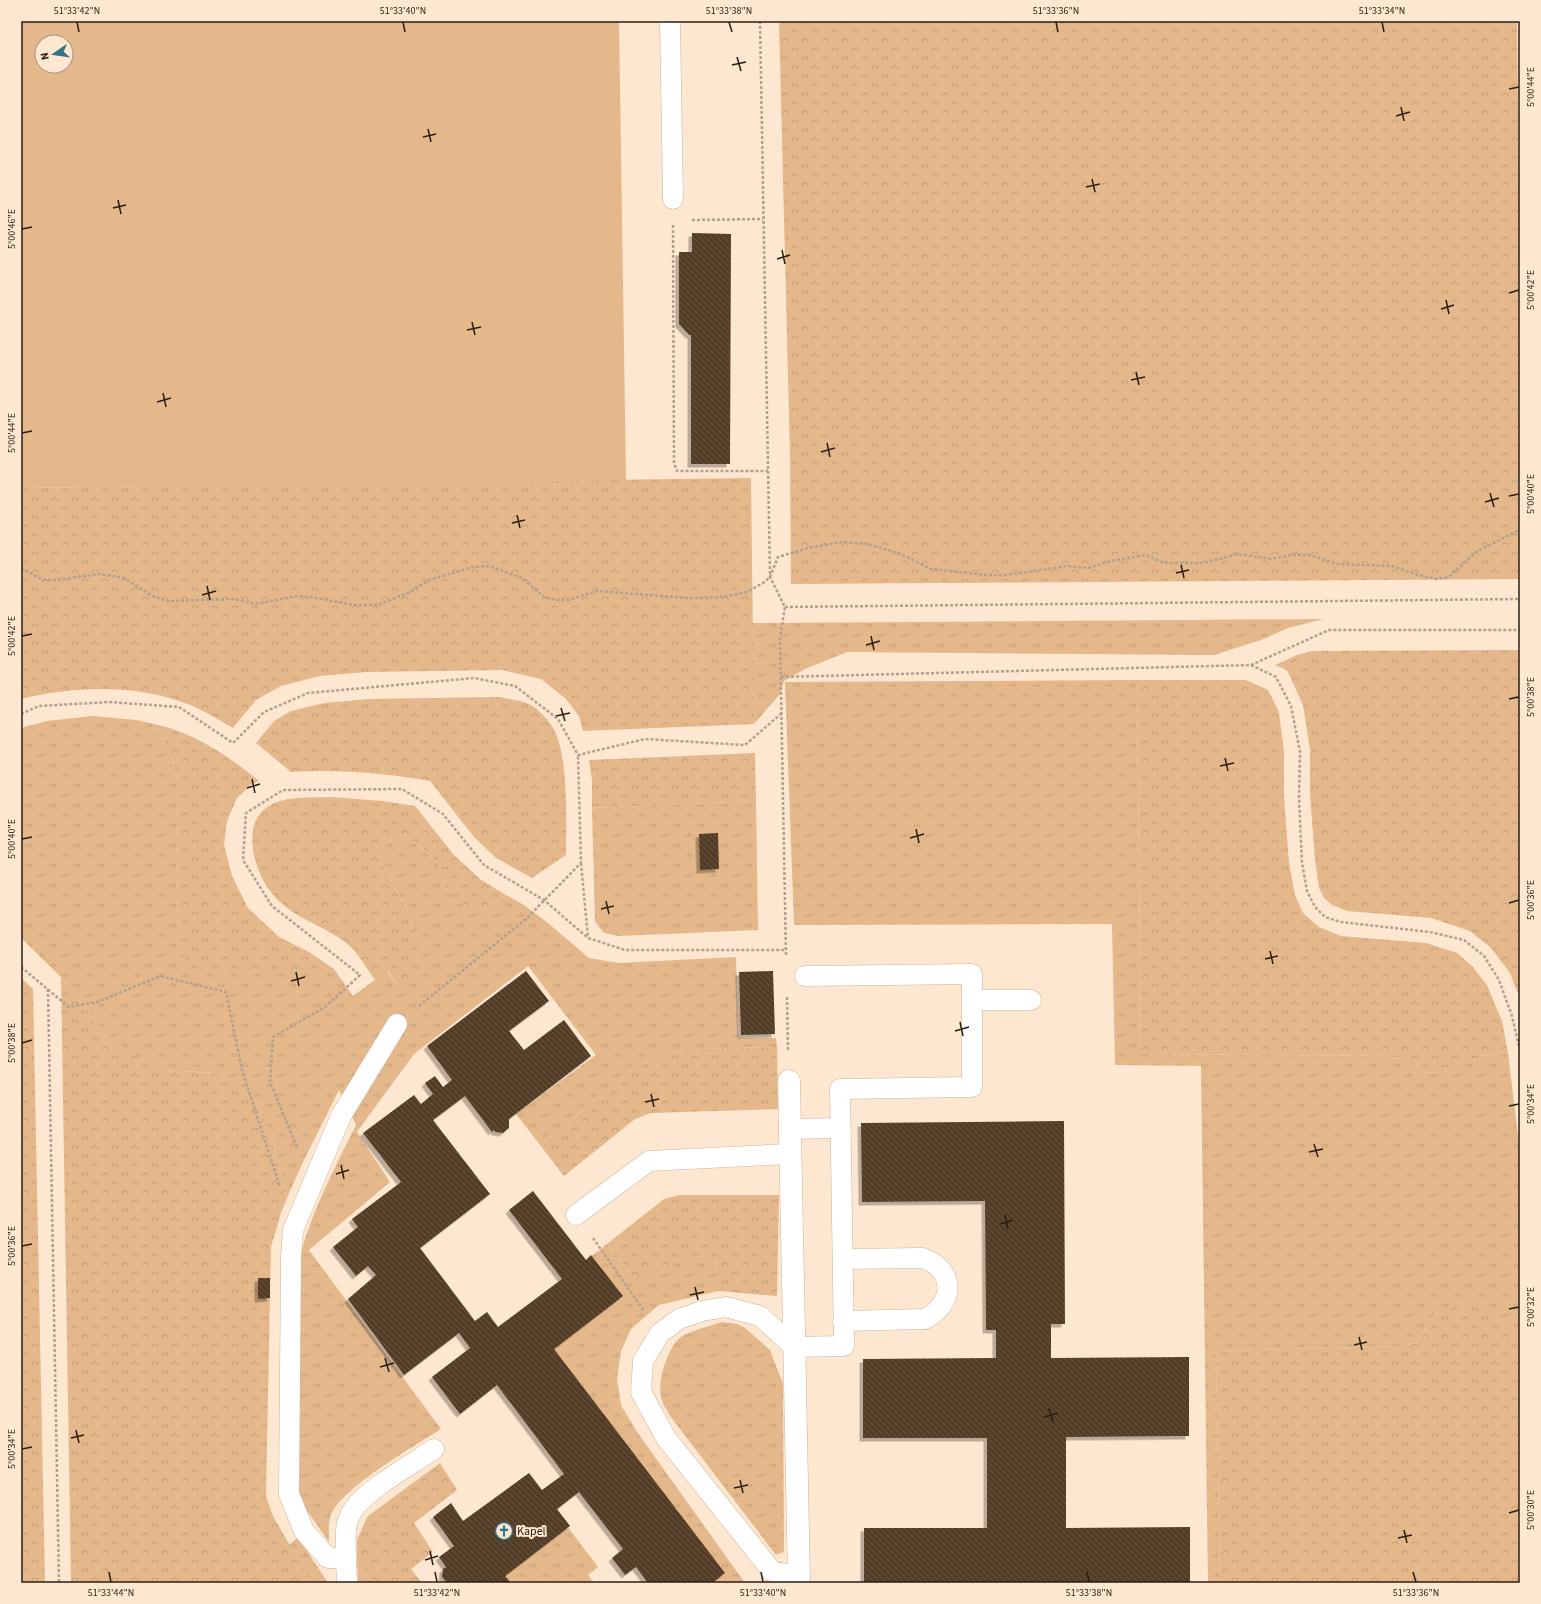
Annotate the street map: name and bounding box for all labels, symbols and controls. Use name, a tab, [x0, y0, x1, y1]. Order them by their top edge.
text: 51°33'42"N	[54, 4, 100, 18]
text: 51°33'40"N	[380, 4, 426, 18]
text: 51°33'38"N	[706, 4, 752, 18]
text: 51°33'36"N	[1033, 4, 1079, 18]
text: 51°33'34"N	[1359, 4, 1405, 18]
north arrow	[34, 34, 74, 74]
text: N	[37, 51, 53, 61]
text: 5°00'44"E	[1524, 67, 1538, 107]
text: 5°00'46"E	[5, 209, 19, 249]
text: 5°00'42"E	[1524, 270, 1538, 310]
text: 5°00'44"E	[5, 413, 19, 453]
text: 5°00'40"E	[1524, 474, 1538, 514]
text: 5°00'42"E	[5, 616, 19, 656]
text: 5°00'38"E	[1524, 677, 1538, 717]
text: 5°00'40"E	[5, 819, 19, 859]
text: 5°00'36"E	[1524, 880, 1538, 920]
text: 5°00'38"E	[5, 1023, 19, 1063]
text: 5°00'34"E	[1524, 1084, 1538, 1124]
text: 5°00'36"E	[5, 1226, 19, 1266]
text: 5°00'32"E	[1524, 1287, 1538, 1327]
text: 5°00'34"E	[5, 1429, 19, 1469]
text: 5°00'30"E	[1524, 1490, 1538, 1530]
church icon: Kapel	[494, 1521, 514, 1541]
place label: Kapel	[517, 1523, 546, 1540]
text: 51°33'44"N	[88, 1586, 134, 1600]
text: 51°33'42"N	[414, 1586, 460, 1600]
text: 51°33'40"N	[740, 1586, 786, 1600]
text: 51°33'38"N	[1066, 1586, 1112, 1600]
text: 51°33'36"N	[1393, 1586, 1439, 1600]

